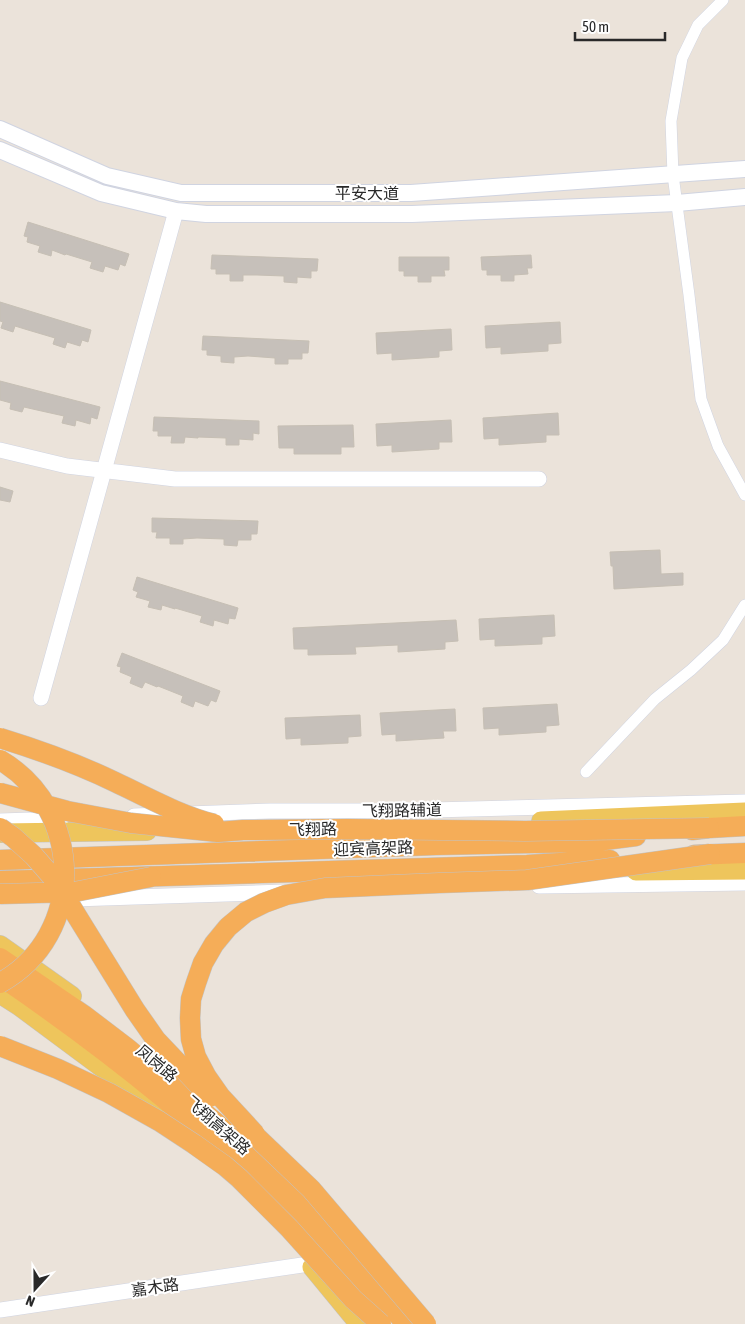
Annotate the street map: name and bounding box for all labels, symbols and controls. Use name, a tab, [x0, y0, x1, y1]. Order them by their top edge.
scale bar	[575, 10, 665, 42]
text: 50 m	[582, 18, 609, 35]
street label: 平安大道	[335, 184, 399, 202]
street label: 飞翔路辅道	[362, 800, 442, 820]
street label: 飞翔路	[289, 820, 337, 838]
street label: 迎宾高架路	[333, 838, 413, 858]
street label: 凤岗路	[133, 1041, 181, 1085]
street label: 飞翔高架路	[182, 1092, 254, 1158]
north arrow	[10, 1264, 60, 1314]
street label: 嘉木路	[130, 1275, 180, 1299]
text: N	[24, 1292, 37, 1310]

